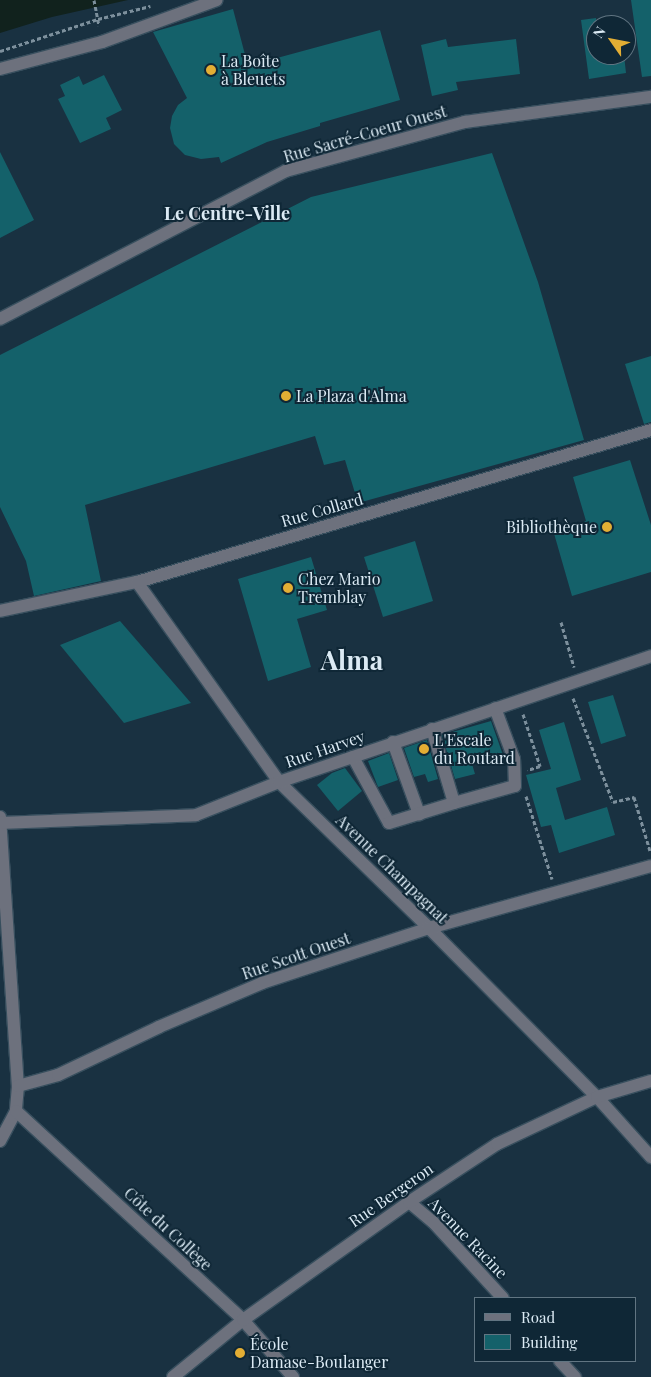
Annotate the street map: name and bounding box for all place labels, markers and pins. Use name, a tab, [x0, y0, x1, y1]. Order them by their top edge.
place label: La Boîte à Bleuets	[221, 51, 285, 89]
marker: La Boîte à Bleuets	[205, 64, 217, 76]
place label: La Plaza d'Alma	[296, 386, 407, 406]
marker: La Plaza d'Alma	[280, 390, 292, 402]
place label: Bibliothèque	[506, 517, 597, 537]
marker: Bibliothèque	[601, 521, 613, 533]
place label: Chez Mario Tremblay	[298, 569, 381, 607]
marker: Chez Mario Tremblay	[282, 582, 294, 594]
place label: L'Escale du Routard	[434, 730, 515, 768]
marker: L'Escale du Routard	[418, 743, 430, 755]
place label: École Damase-Boulanger	[250, 1334, 388, 1372]
marker: École Damase-Boulanger	[234, 1347, 246, 1359]

